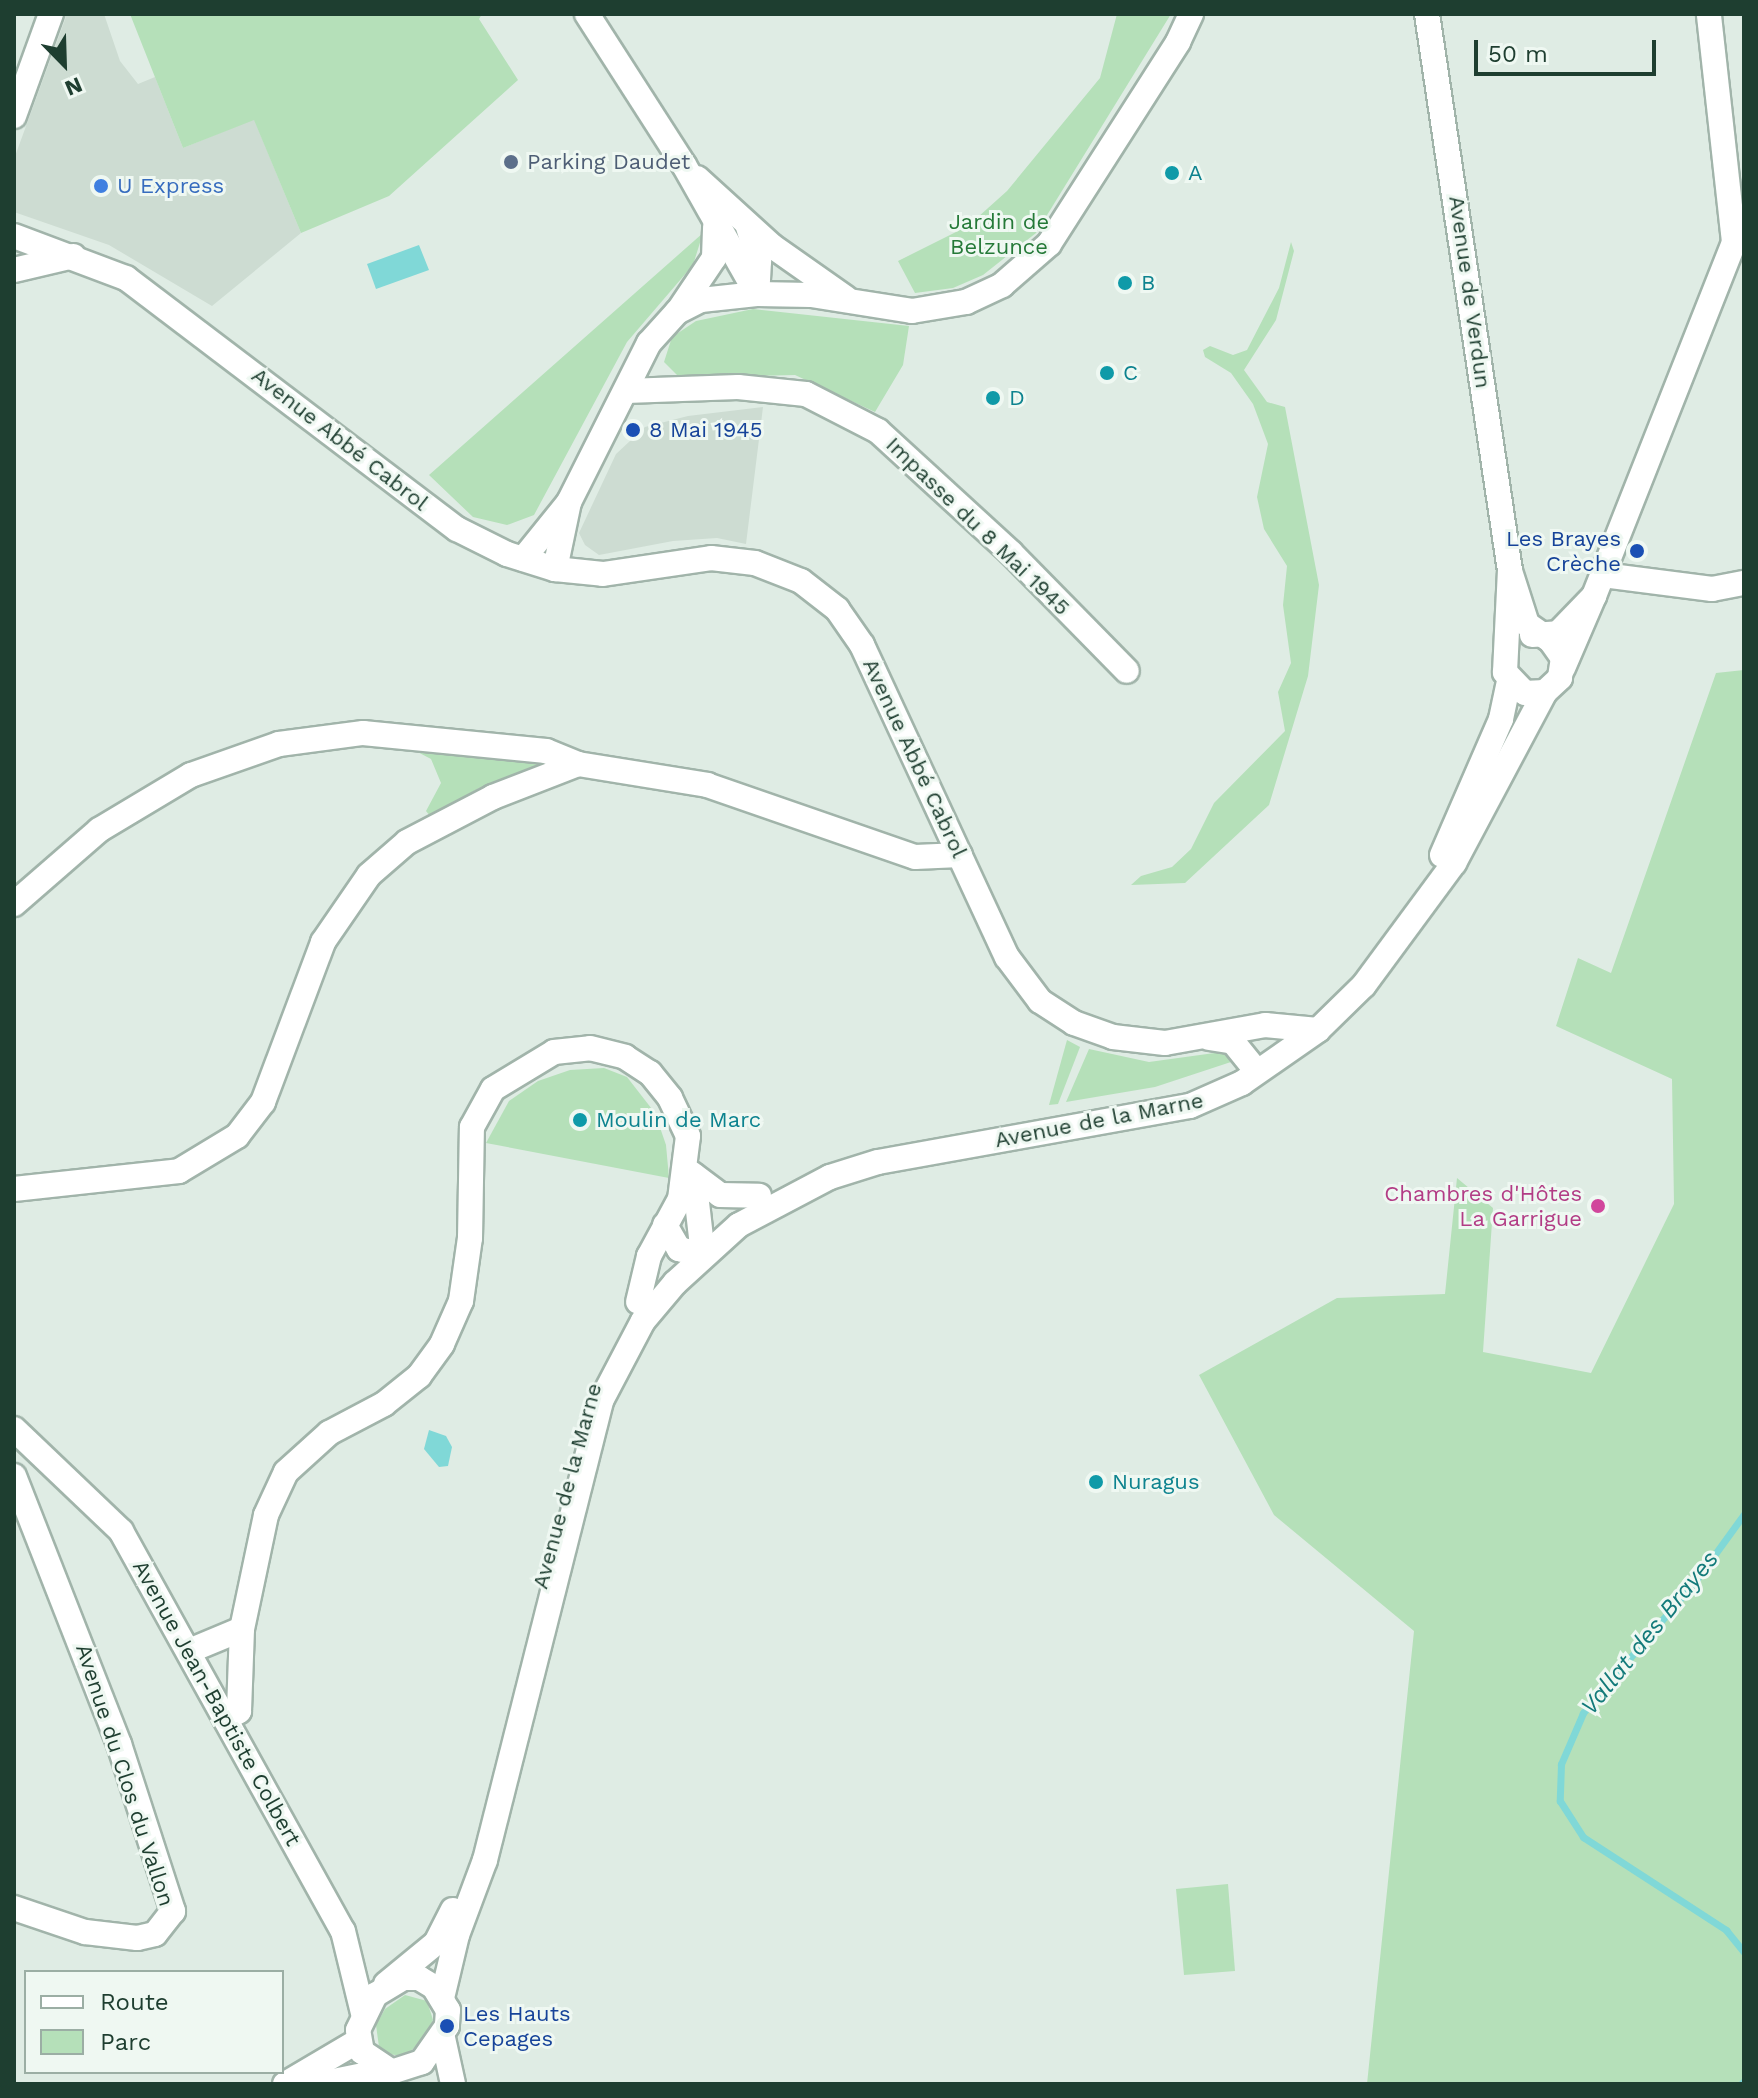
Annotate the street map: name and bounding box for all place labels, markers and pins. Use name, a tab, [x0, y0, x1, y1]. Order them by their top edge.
place label: Parking Daudet	[527, 149, 690, 175]
marker: Parking Daudet	[502, 153, 520, 171]
place label: A	[1188, 160, 1203, 186]
marker: A	[1163, 164, 1181, 182]
place label: U Express	[117, 173, 224, 199]
marker: U Express	[92, 177, 110, 195]
place label: B	[1141, 270, 1155, 296]
marker: B	[1116, 274, 1134, 292]
place label: C	[1123, 360, 1138, 386]
marker: C	[1098, 364, 1116, 382]
place label: D	[1009, 385, 1025, 411]
marker: D	[984, 389, 1002, 407]
place label: 8 Mai 1945	[649, 417, 763, 443]
marker: 8 Mai 1945	[624, 421, 642, 439]
place label: Les Brayes Crèche	[1506, 525, 1621, 576]
marker: Les Brayes Crèche	[1628, 542, 1646, 560]
place label: Moulin de Marc	[596, 1107, 761, 1133]
marker: Moulin de Marc	[571, 1111, 589, 1129]
place label: Chambres d'Hôtes La Garrigue	[1384, 1180, 1582, 1232]
marker: Chambres d'Hôtes La Garrigue	[1589, 1197, 1607, 1215]
place label: Nuragus	[1112, 1469, 1200, 1495]
marker: Nuragus	[1087, 1473, 1105, 1491]
place label: Les Hauts Cepages	[463, 2000, 570, 2052]
marker: Les Hauts Cepages	[438, 2017, 456, 2035]

